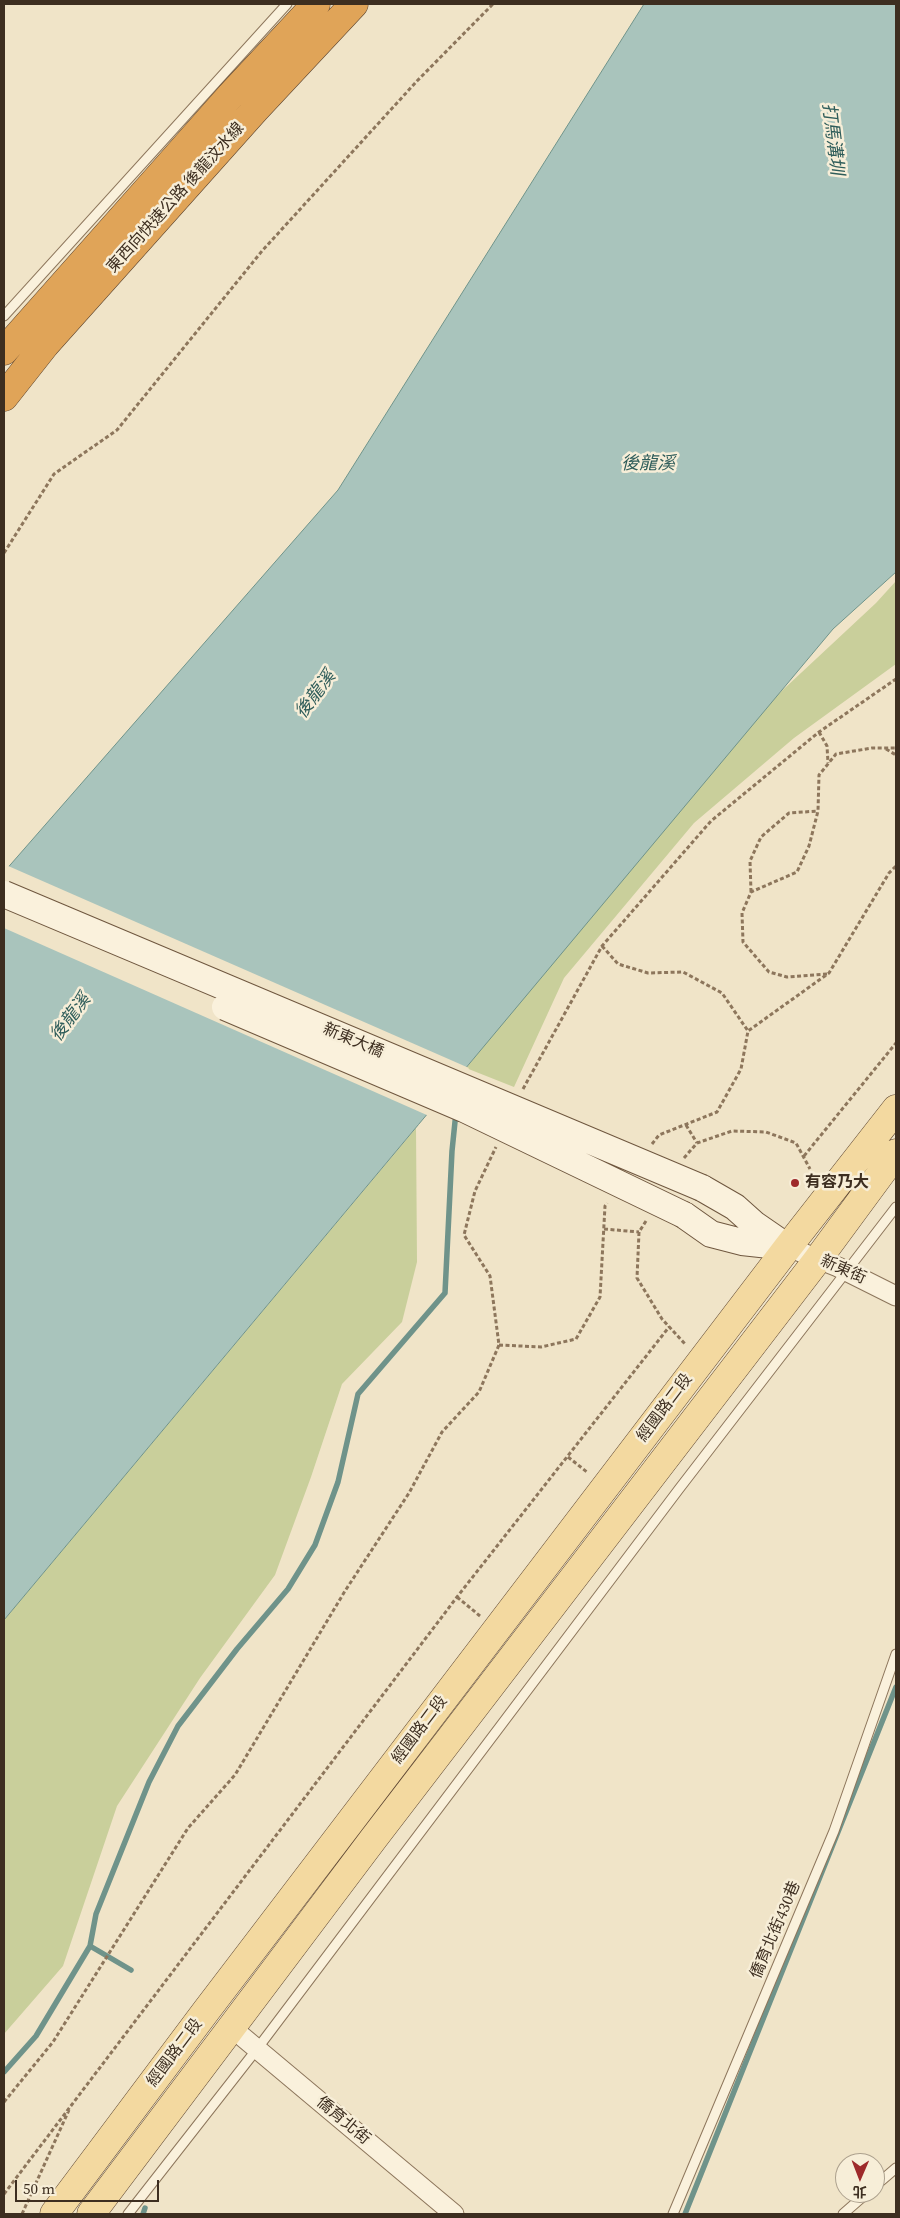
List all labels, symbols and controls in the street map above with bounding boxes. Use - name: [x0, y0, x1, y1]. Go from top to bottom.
- water label: 打馬溝圳: [817, 102, 847, 176]
- street label: 東西向快速公路 後龍汶水線: [103, 119, 249, 277]
- water label: 後龍溪: [621, 453, 675, 475]
- water label: 後龍溪: [291, 667, 341, 723]
- water label: 後龍溪: [46, 990, 96, 1046]
- street label: 新東大橋: [320, 1020, 386, 1062]
- place label: 有容乃大: [805, 1173, 869, 1193]
- marker: 有容乃大: [789, 1177, 801, 1189]
- street label: 新東街: [817, 1251, 869, 1289]
- street label: 經國路二段: [633, 1370, 697, 1446]
- street label: 經國路二段: [388, 1692, 452, 1768]
- street label: 僑育北街430巷: [747, 1878, 805, 1982]
- street label: 經國路二段: [143, 2015, 207, 2091]
- street label: 僑育北街: [312, 2093, 374, 2149]
- north arrow: [835, 2153, 885, 2203]
- scale bar: [18, 2170, 161, 2202]
- text: 50 m: [23, 2178, 55, 2199]
- text: 北: [853, 2182, 867, 2202]

